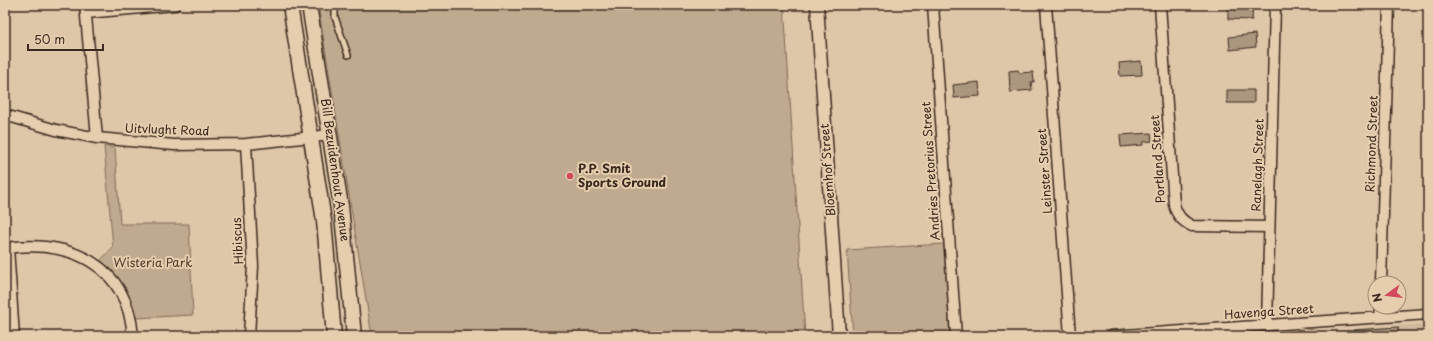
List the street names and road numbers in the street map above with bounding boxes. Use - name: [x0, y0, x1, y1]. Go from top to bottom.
- street label: Richmond Street: [1360, 95, 1382, 193]
- street label: Bill Bezuidenhout Avenue: [317, 97, 355, 243]
- street label: Andries Pretorius Street: [916, 101, 944, 241]
- street label: Portland Street: [1145, 114, 1169, 204]
- street label: Ranelagh Street: [1246, 118, 1268, 212]
- street label: Uitvlught Road: [124, 119, 210, 139]
- street label: Bloemhof Street: [815, 123, 839, 217]
- street label: Leinster Street: [1032, 128, 1056, 214]
- street label: Hibiscus: [227, 217, 247, 265]
- street label: Havenga Street: [1223, 299, 1315, 323]

